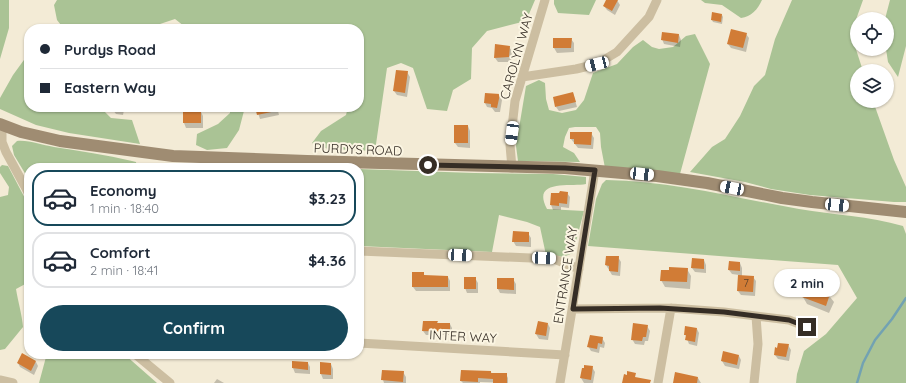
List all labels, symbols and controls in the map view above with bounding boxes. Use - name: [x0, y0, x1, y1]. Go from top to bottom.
- street label: CAROLYN WAY: [496, 10, 536, 101]
- map controls: [850, 12, 894, 108]
- button: locate: [850, 12, 894, 56]
- text: Purdys Road: [64, 40, 156, 59]
- car: [584, 55, 610, 73]
- button: layers: [850, 64, 894, 108]
- text: Eastern Way: [64, 78, 156, 97]
- car: [505, 120, 519, 146]
- street label: PURDYS ROAD: [313, 139, 403, 159]
- route start: [419, 156, 437, 174]
- car: [629, 167, 655, 181]
- icon: car: [42, 180, 78, 216]
- car: [719, 180, 745, 196]
- text: Economy: [90, 181, 157, 200]
- text: $3.23: [309, 189, 346, 208]
- car: [824, 198, 850, 212]
- text: 1 min · 18:40: [90, 200, 159, 216]
- street label: ENTRANCE WAY: [549, 225, 581, 325]
- icon: car: [42, 242, 78, 278]
- text: Comfort: [90, 243, 151, 262]
- car: [448, 248, 472, 262]
- text: $4.36: [308, 251, 346, 270]
- car: [532, 252, 556, 264]
- text: 2 min · 18:41: [90, 262, 158, 278]
- callout: 2 min: [774, 269, 840, 297]
- text: 2 min: [790, 275, 824, 291]
- house number: 7: [743, 276, 749, 290]
- button: Confirm: [40, 305, 348, 351]
- route end: [798, 318, 816, 336]
- street label: INTER WAY: [429, 326, 498, 346]

